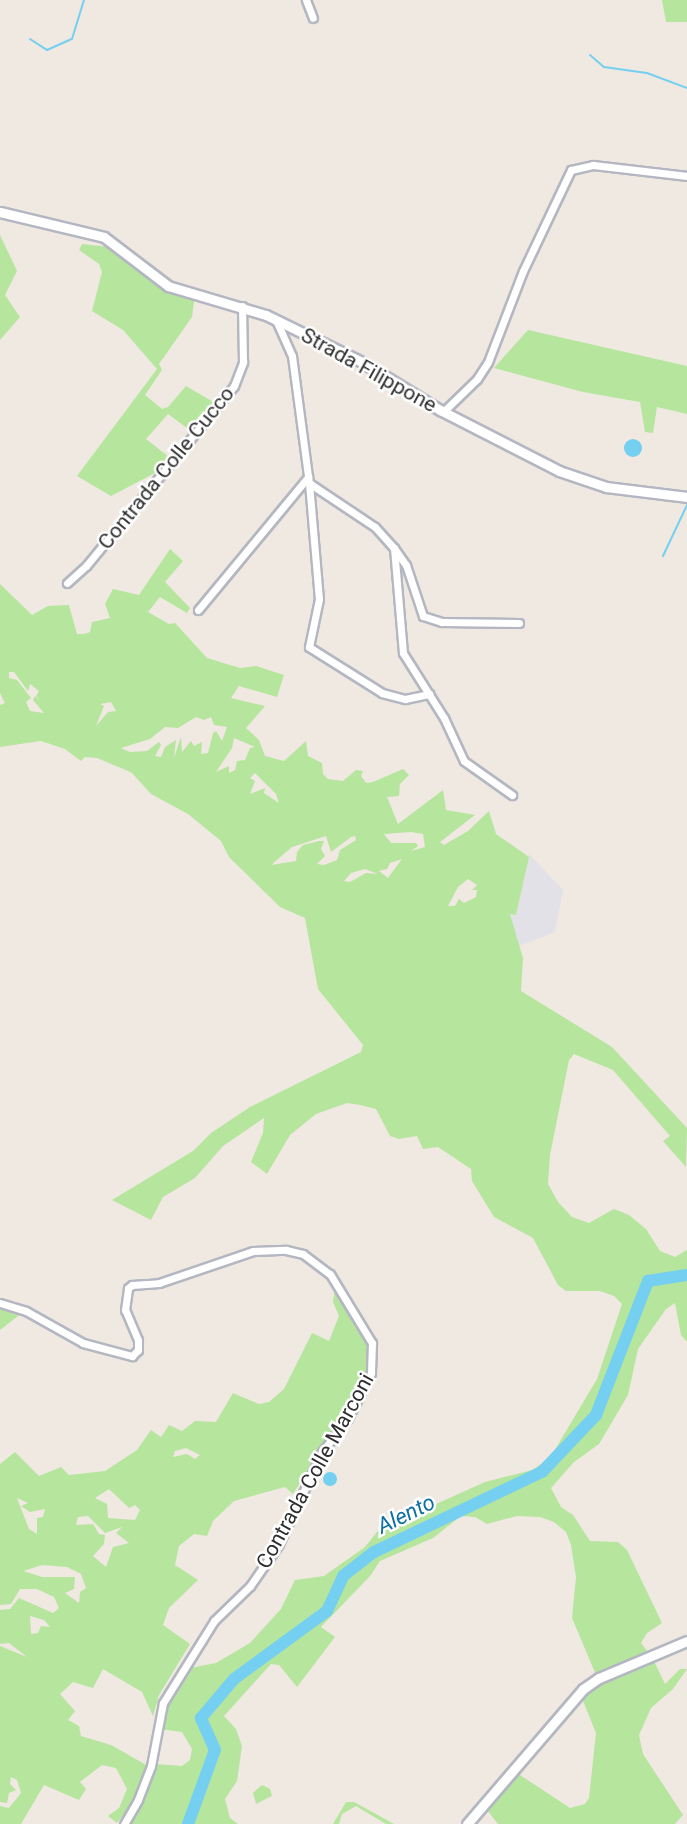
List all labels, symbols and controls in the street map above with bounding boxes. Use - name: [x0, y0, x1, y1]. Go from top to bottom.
- street label: Strada Filippone: [297, 322, 441, 418]
- street label: Contrada Colle Cucco: [93, 382, 239, 554]
- street label: Contrada Colle Marconi: [251, 1369, 379, 1573]
- water label: Alento: [373, 1489, 439, 1539]

